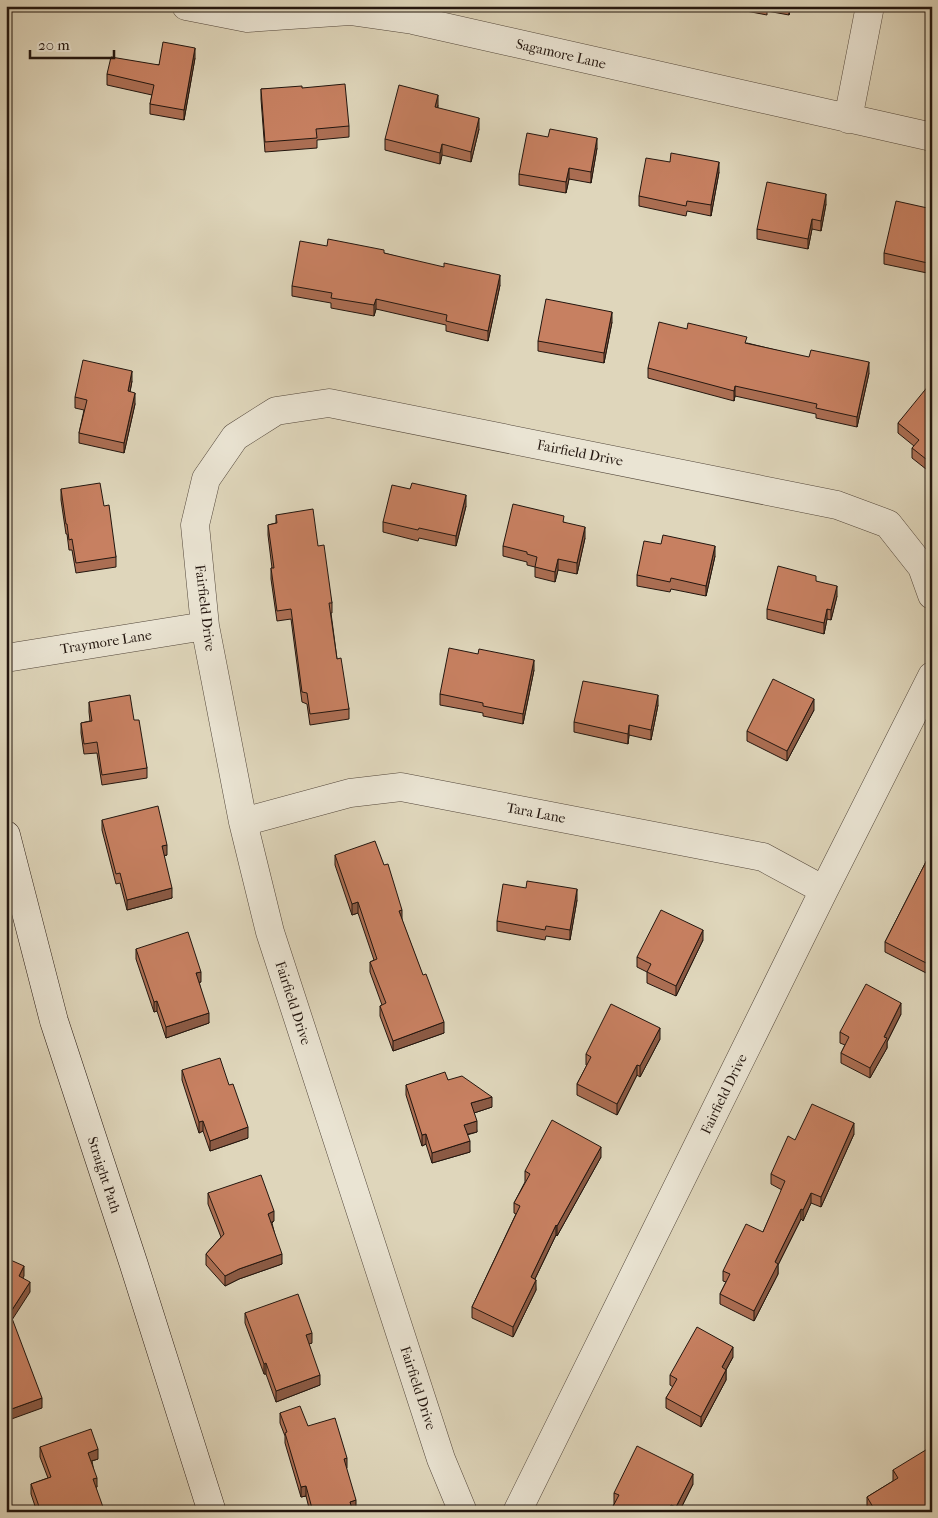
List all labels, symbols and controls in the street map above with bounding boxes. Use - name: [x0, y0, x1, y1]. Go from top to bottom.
- scale bar: [30, 28, 114, 60]
- street label: Sagamore Lane: [514, 35, 608, 73]
- text: 20 m: [38, 36, 70, 54]
- street label: Fairfield Drive: [536, 436, 625, 470]
- street label: Fairfield Drive: [191, 564, 219, 652]
- street label: Traymore Lane: [59, 626, 153, 658]
- street label: Tara Lane: [505, 799, 567, 827]
- street label: Fairfield Drive: [271, 959, 315, 1047]
- street label: Fairfield Drive: [697, 1051, 751, 1137]
- street label: Straight Path: [84, 1135, 124, 1216]
- street label: Fairfield Drive: [396, 1344, 440, 1432]

